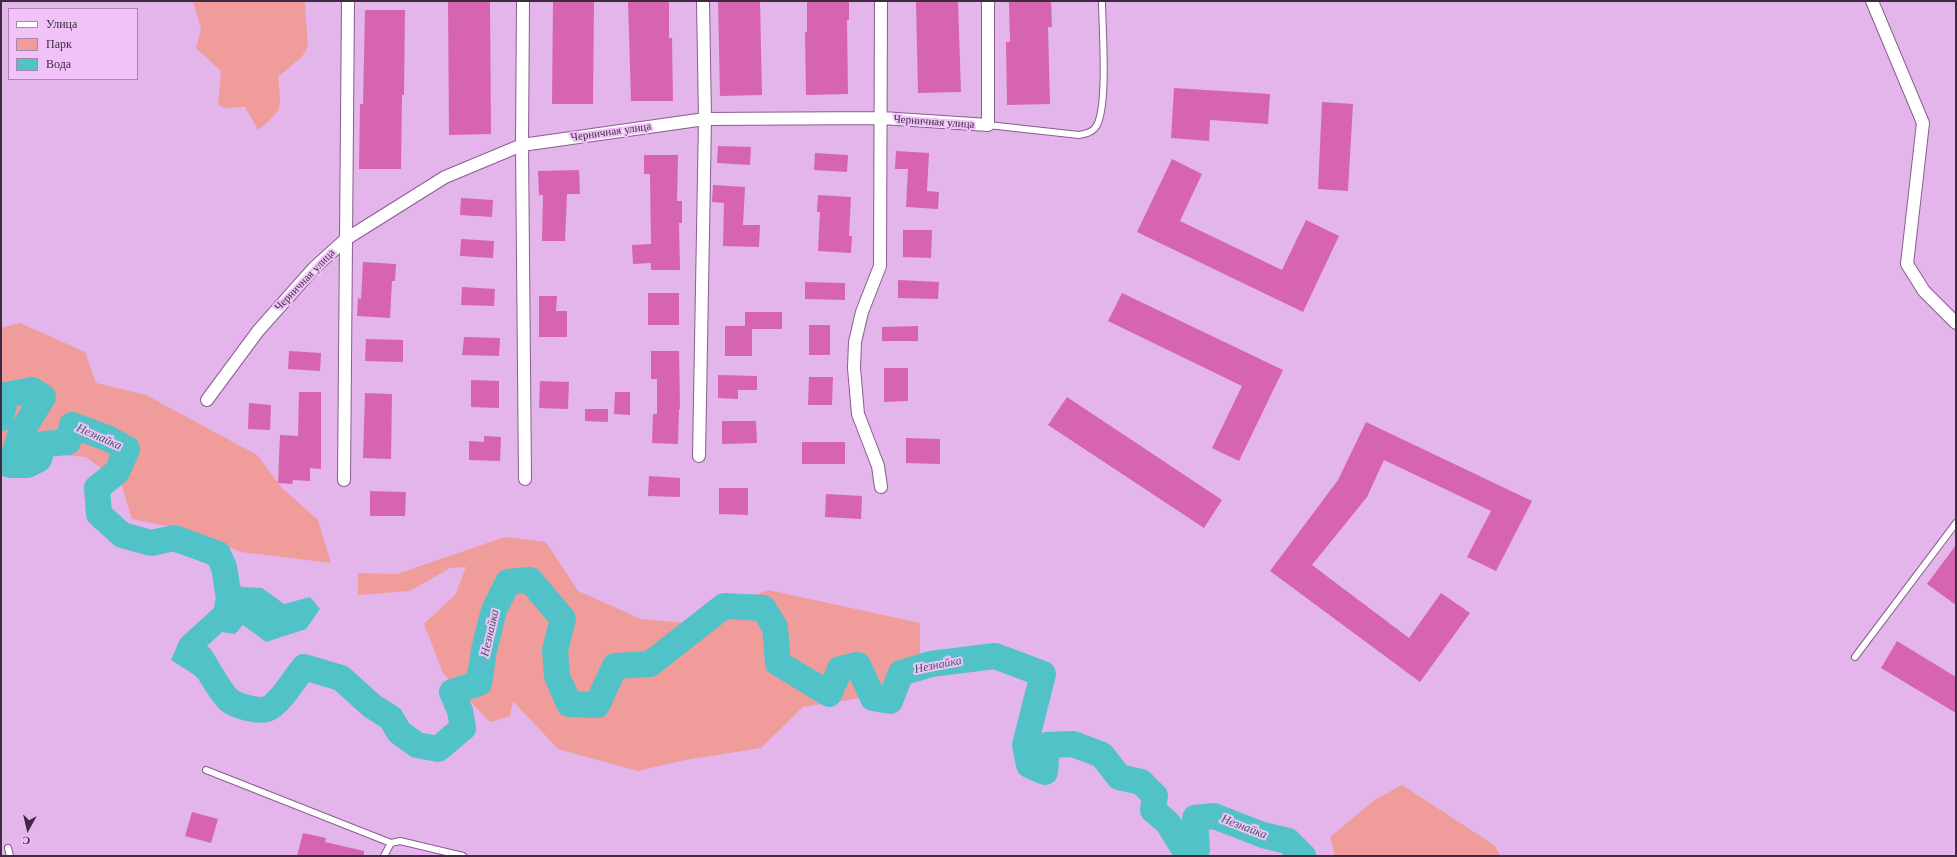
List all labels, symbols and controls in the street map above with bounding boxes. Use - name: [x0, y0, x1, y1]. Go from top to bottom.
- legend: [8, 8, 138, 80]
- text: Улица: [46, 16, 77, 31]
- text: Парк: [46, 36, 72, 51]
- text: Вода: [46, 56, 71, 71]
- street label: Черничная улица: [893, 113, 975, 131]
- street label: Черничная улица: [570, 120, 652, 144]
- street label: Черничная улица: [272, 246, 338, 314]
- water label: Незнайка: [74, 421, 124, 453]
- water label: Незнайка: [478, 608, 502, 658]
- water label: Незнайка: [913, 653, 963, 677]
- north arrow: [8, 809, 48, 849]
- water label: Незнайка: [1219, 812, 1269, 842]
- text: С: [21, 833, 31, 848]

